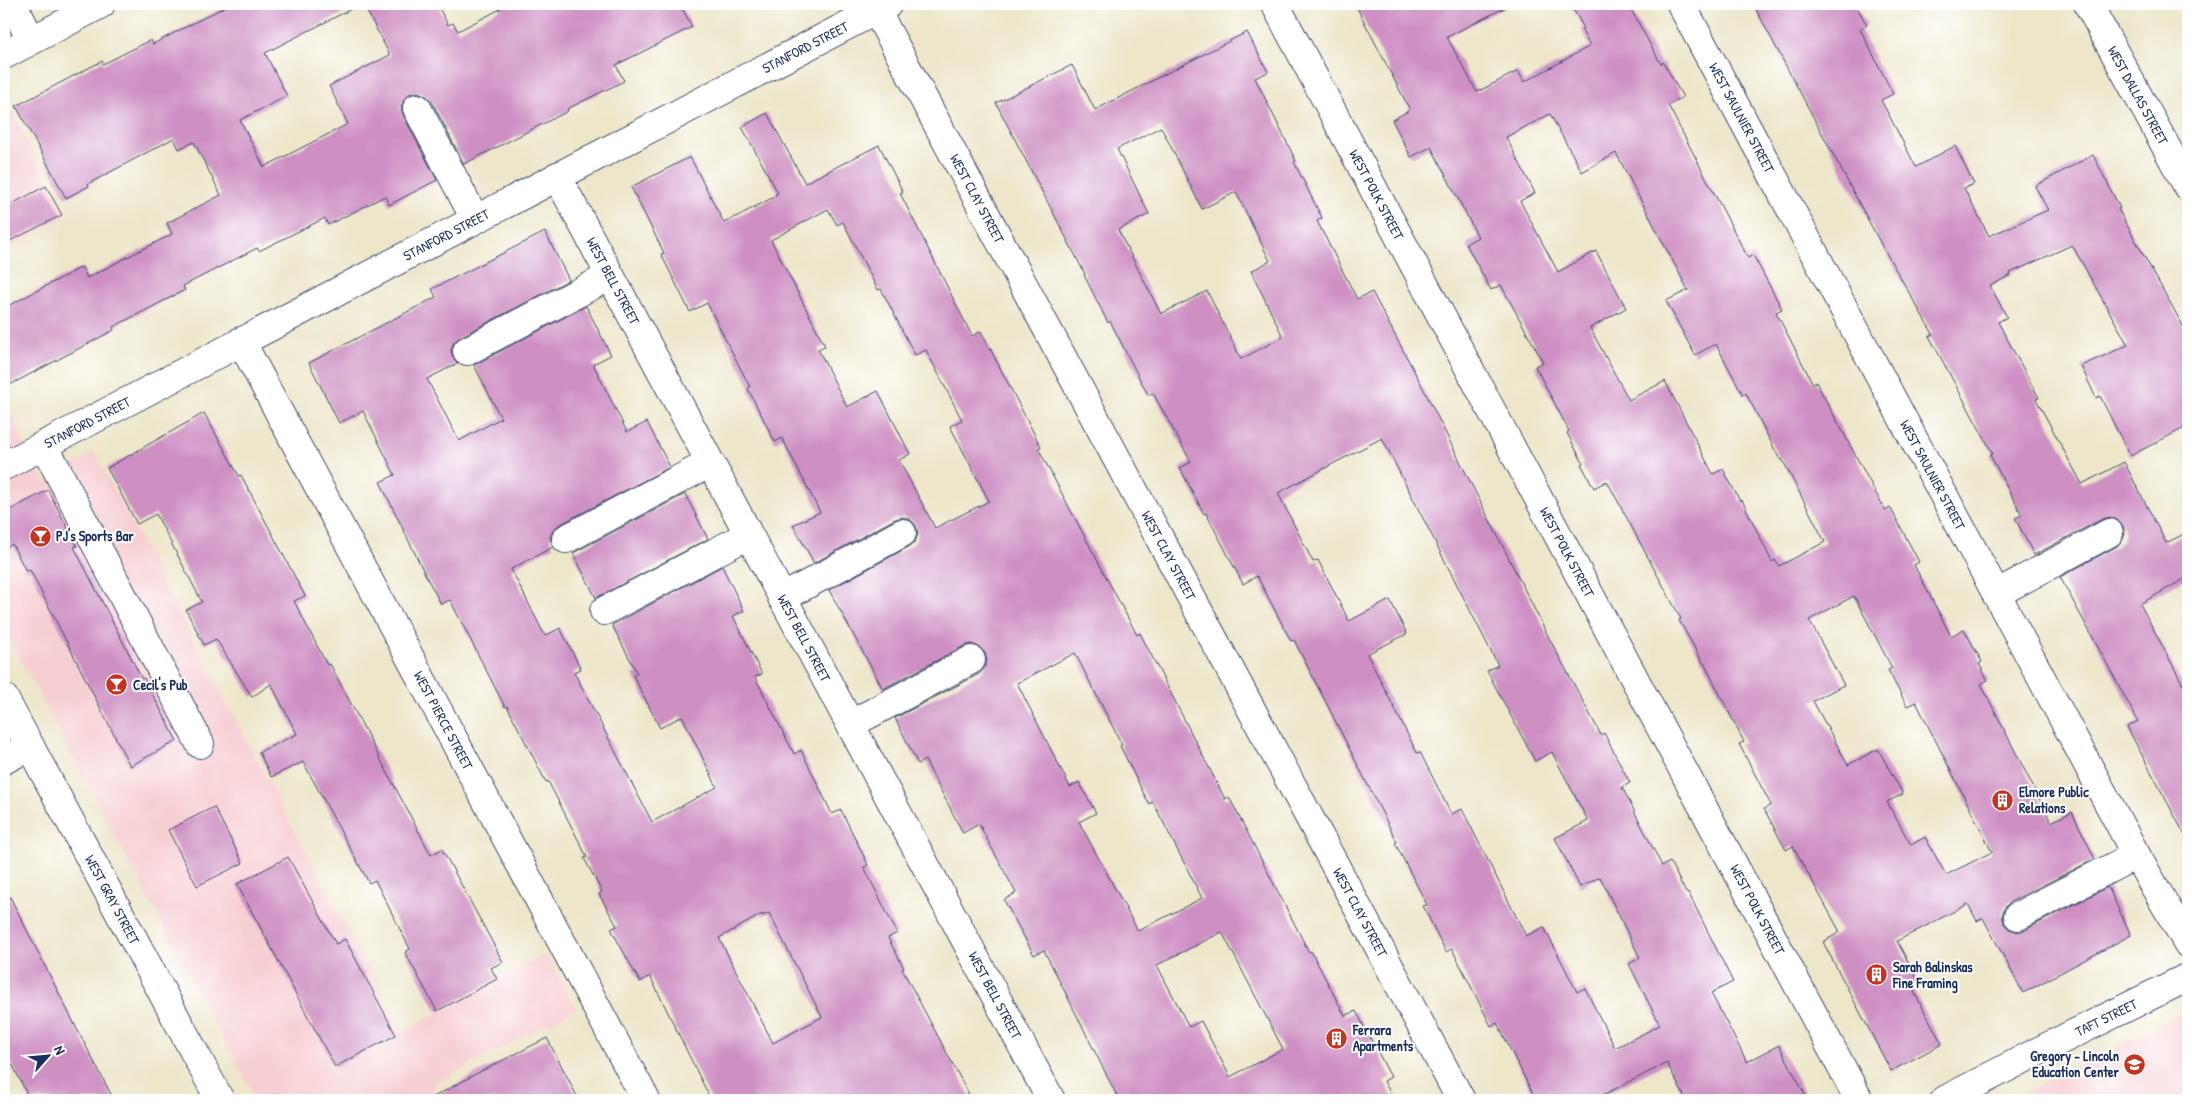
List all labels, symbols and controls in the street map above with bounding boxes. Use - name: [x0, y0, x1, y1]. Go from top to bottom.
- street label: STANFORD STREET: [758, 16, 852, 77]
- street label: WEST DALLAS STREET: [2104, 42, 2173, 148]
- street label: WEST SAULNIER STREET: [1705, 59, 1780, 176]
- street label: WEST POLK STREET: [1345, 146, 1409, 243]
- street label: WEST CLAY STREET: [946, 150, 1010, 247]
- street label: STANFORD STREET: [400, 204, 493, 265]
- street label: WEST BELL STREET: [582, 234, 645, 328]
- street label: STANFORD STREET: [41, 391, 134, 452]
- street label: WEST SAULNIER STREET: [1896, 416, 1971, 533]
- street label: WEST POLK STREET: [1536, 503, 1600, 601]
- street label: WEST CLAY STREET: [1137, 507, 1201, 603]
- bar icon: PJ's Sports Bar: [28, 524, 52, 548]
- place label: PJ's Sports Bar: [56, 526, 134, 547]
- street label: WEST BELL STREET: [773, 591, 836, 685]
- street label: WEST PIERCE STREET: [410, 668, 478, 773]
- bar icon: Cecil's Pub: [105, 673, 129, 697]
- place label: Cecil's Pub: [133, 675, 188, 694]
- place label: Elmore Public Relations: [2019, 782, 2089, 817]
- building icon: Elmore Public Relations: [1991, 788, 2015, 812]
- street label: WEST GRAY STREET: [81, 851, 145, 948]
- street label: WEST POLK STREET: [1726, 861, 1790, 958]
- street label: WEST CLAY STREET: [1329, 864, 1393, 960]
- street label: WEST BELL STREET: [964, 948, 1027, 1042]
- place label: Sarah Balinskas Fine Framing: [1892, 957, 1973, 994]
- building icon: Sarah Balinskas Fine Framing: [1865, 963, 1889, 987]
- street label: TAFT STREET: [2072, 994, 2140, 1041]
- place label: Ferrara Apartments: [1352, 1020, 1414, 1057]
- building icon: Ferrara Apartments: [1325, 1026, 1349, 1050]
- north arrow: [22, 1032, 72, 1082]
- text: N: [50, 1042, 70, 1058]
- place label: Gregory - Lincoln Education Center: [2030, 1046, 2120, 1081]
- school or university icon: Gregory - Lincoln Education Center: [2123, 1052, 2147, 1076]

